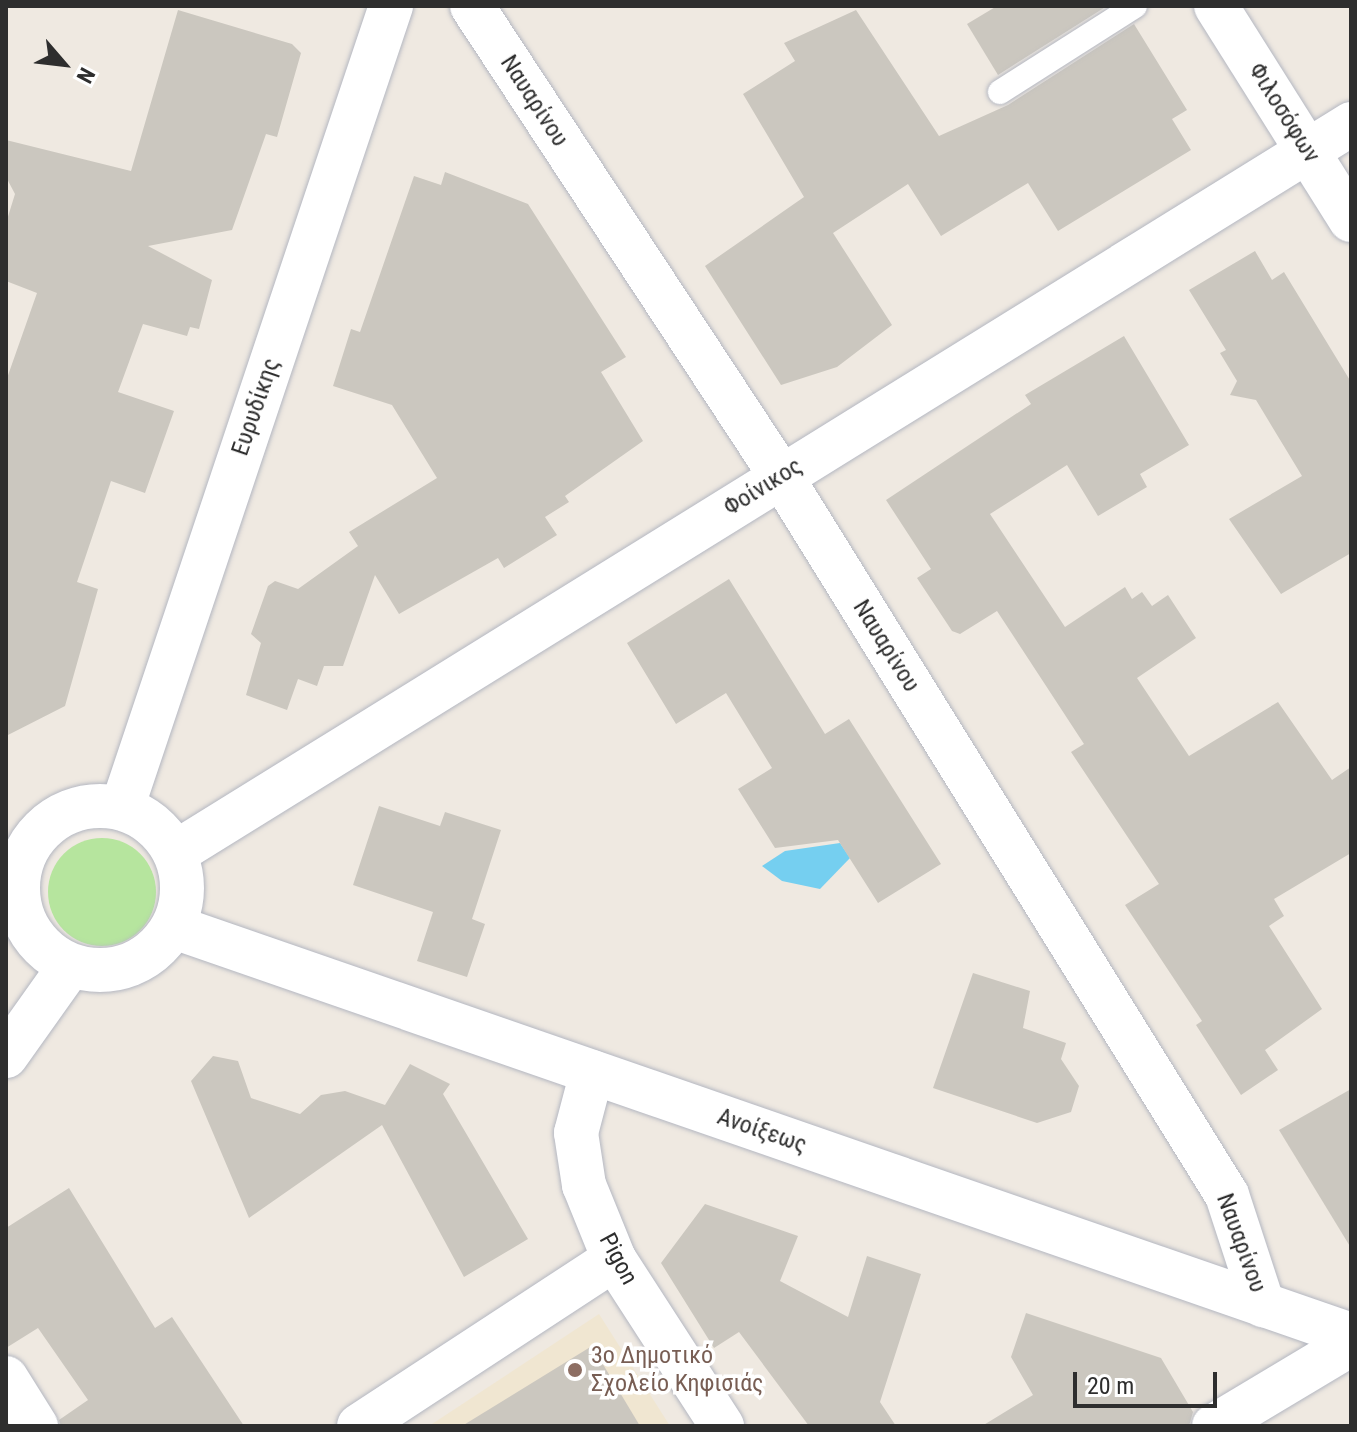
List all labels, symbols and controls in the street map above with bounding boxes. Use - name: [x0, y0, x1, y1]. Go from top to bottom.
- north arrow: [24, 24, 104, 104]
- street label: Ναυαρίνου: [494, 50, 574, 152]
- street label: Φιλοσόφων: [1242, 58, 1326, 168]
- text: N: [71, 64, 100, 87]
- street label: Ευρυδίκης: [226, 355, 286, 459]
- street label: Φοίνικος: [719, 452, 807, 522]
- street label: Ναυαρίνου: [846, 595, 926, 697]
- street label: Ανοίξεως: [714, 1102, 810, 1160]
- street label: Ναυαρίνου: [1210, 1190, 1272, 1296]
- street label: Pigon: [593, 1228, 643, 1290]
- place label: 3ο Δημοτικό Σχολείο Κηφισιάς: [591, 1342, 763, 1398]
- scale bar: [1077, 1356, 1221, 1406]
- marker: 3ο Δημοτικό Σχολείο Κηφισιάς: [566, 1361, 584, 1379]
- text: 20 m: [1087, 1372, 1134, 1400]

